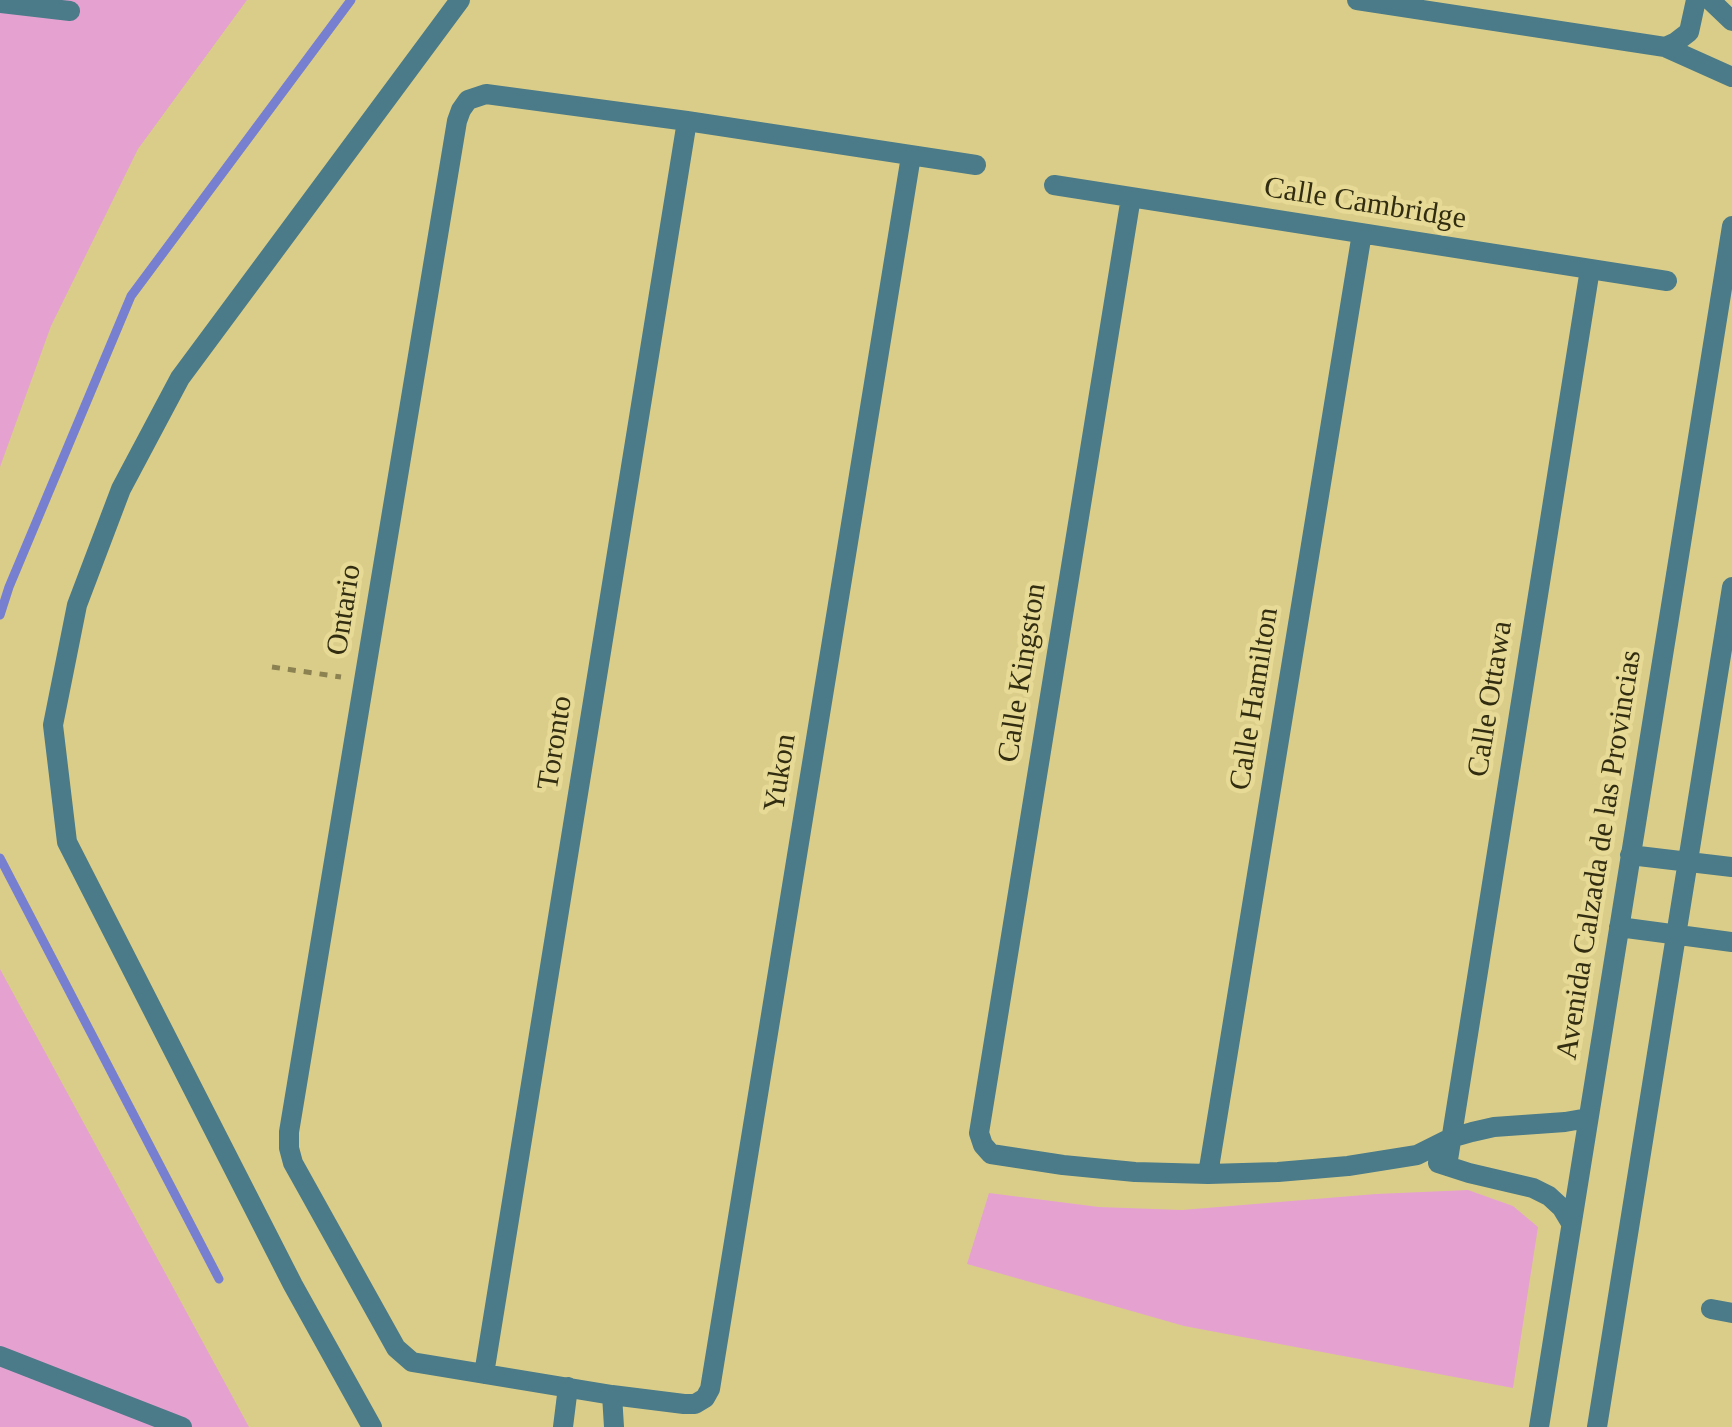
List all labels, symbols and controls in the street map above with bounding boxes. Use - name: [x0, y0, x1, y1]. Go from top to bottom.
- street label: Calle Cambridge: [1261, 170, 1469, 238]
- street label: Ontario: [320, 562, 370, 658]
- street label: Calle Kingston: [991, 581, 1055, 765]
- street label: Calle Hamilton: [1223, 605, 1287, 793]
- street label: Calle Ottawa: [1461, 618, 1521, 780]
- street label: Avenida Calzada de las Provincias: [1550, 648, 1650, 1062]
- street label: Toronto: [531, 693, 581, 793]
- street label: Yukon: [757, 731, 805, 815]

